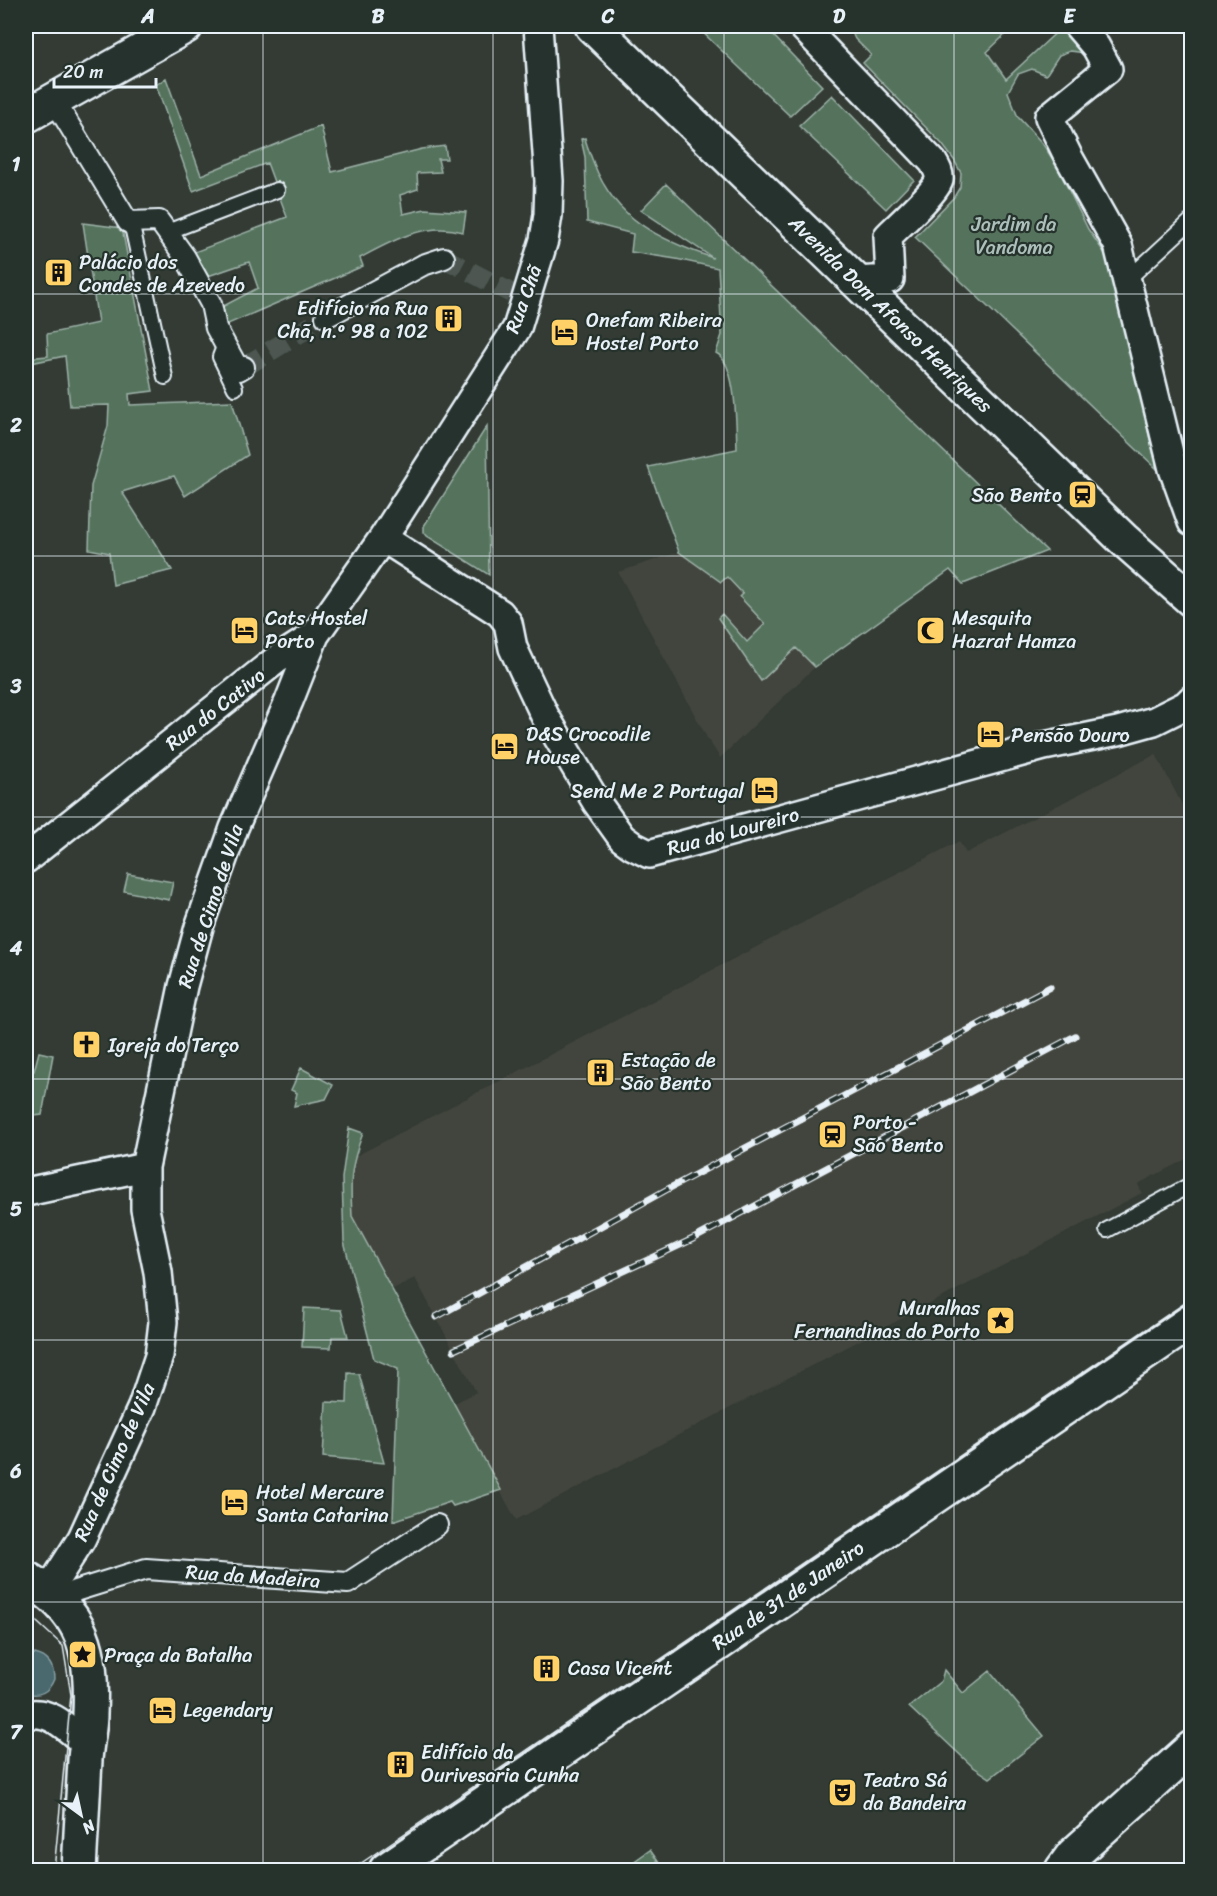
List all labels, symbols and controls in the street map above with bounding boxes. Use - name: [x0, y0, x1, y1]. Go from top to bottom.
- text: A: [140, 0, 155, 34]
- text: B: [372, 0, 385, 34]
- text: C: [601, 0, 615, 34]
- text: D: [833, 0, 846, 34]
- text: E: [1063, 0, 1076, 34]
- scale bar: [54, 51, 156, 89]
- text: 20 m: [63, 56, 103, 88]
- text: 1: [12, 147, 21, 182]
- street label: Avenida Dom Afonso Henriques: [779, 206, 1002, 422]
- park label: Jardim da Vandoma: [971, 207, 1056, 265]
- place label: Palácio dos Condes de Azevedo: [79, 245, 245, 303]
- building icon: Palácio dos Condes de Azevedo: [42, 257, 74, 289]
- street label: Rua Chã: [495, 259, 552, 339]
- place label: Edifício na Rua Chã, n.º 98 a 102: [277, 291, 428, 349]
- building icon: Edifício na Rua Chã, n.º 98 a 102: [433, 303, 465, 335]
- place label: Onefam Ribeira Hostel Porto: [586, 303, 722, 361]
- hotel icon: Onefam Ribeira Hostel Porto: [549, 316, 581, 348]
- text: 2: [9, 408, 22, 443]
- place label: São Bento: [972, 478, 1062, 513]
- station icon: São Bento: [1067, 479, 1099, 511]
- place label: Cats Hostel Porto: [265, 601, 369, 659]
- place label: Mesquita Hazrat Hamza: [952, 601, 1076, 659]
- hotel icon: Cats Hostel Porto: [228, 614, 260, 646]
- mosque icon: Mesquita Hazrat Hamza: [915, 614, 947, 646]
- street label: Rua do Cativo: [157, 659, 273, 760]
- text: 3: [10, 669, 22, 704]
- place label: D&S Crocodile House: [526, 717, 651, 775]
- place label: Pensão Douro: [1011, 718, 1130, 753]
- hotel icon: Pensão Douro: [974, 719, 1006, 751]
- hotel icon: D&S Crocodile House: [489, 730, 521, 762]
- place label: Send Me 2 Portugal: [570, 774, 745, 809]
- hotel icon: Send Me 2 Portugal: [749, 775, 781, 807]
- street label: Rua do Loureiro: [663, 797, 803, 866]
- street label: Rua de Cimo de Vila: [167, 819, 254, 993]
- text: 4: [9, 931, 23, 966]
- place label: Igreja do Terço: [107, 1028, 239, 1063]
- church icon: Igreja do Terço: [71, 1029, 103, 1061]
- place label: Estação de São Bento: [621, 1043, 716, 1101]
- building icon: Estação de São Bento: [584, 1056, 616, 1088]
- place label: Porto - São Bento: [853, 1105, 944, 1163]
- station icon: Porto - São Bento: [816, 1118, 848, 1150]
- text: 5: [10, 1192, 22, 1227]
- place label: Muralhas Fernandinas do Porto: [794, 1291, 981, 1349]
- place icon: Muralhas Fernandinas do Porto: [985, 1304, 1017, 1336]
- street label: Rua de Cimo de Vila: [64, 1376, 166, 1547]
- text: 6: [9, 1454, 22, 1489]
- place label: Hotel Mercure Santa Catarina: [256, 1475, 389, 1533]
- hotel icon: Hotel Mercure Santa Catarina: [219, 1487, 251, 1519]
- street label: Rua de 31 de Janeiro: [705, 1531, 872, 1660]
- street label: Rua da Madeira: [184, 1554, 321, 1599]
- place label: Praça da Batalha: [104, 1638, 252, 1673]
- place icon: Praça da Batalha: [67, 1639, 99, 1671]
- place label: Casa Vicent: [568, 1651, 672, 1686]
- building icon: Casa Vicent: [531, 1652, 563, 1684]
- place label: Legendary: [183, 1693, 273, 1728]
- hotel icon: Legendary: [146, 1694, 178, 1726]
- text: 7: [10, 1715, 23, 1750]
- place label: Edifício da Ourivesaria Cunha: [421, 1735, 580, 1793]
- building icon: Edifício da Ourivesaria Cunha: [384, 1748, 416, 1780]
- place label: Teatro Sá da Bandeira: [863, 1763, 967, 1821]
- theatre icon: Teatro Sá da Bandeira: [826, 1776, 858, 1808]
- north arrow: [51, 1785, 111, 1845]
- text: N: [76, 1811, 102, 1843]

